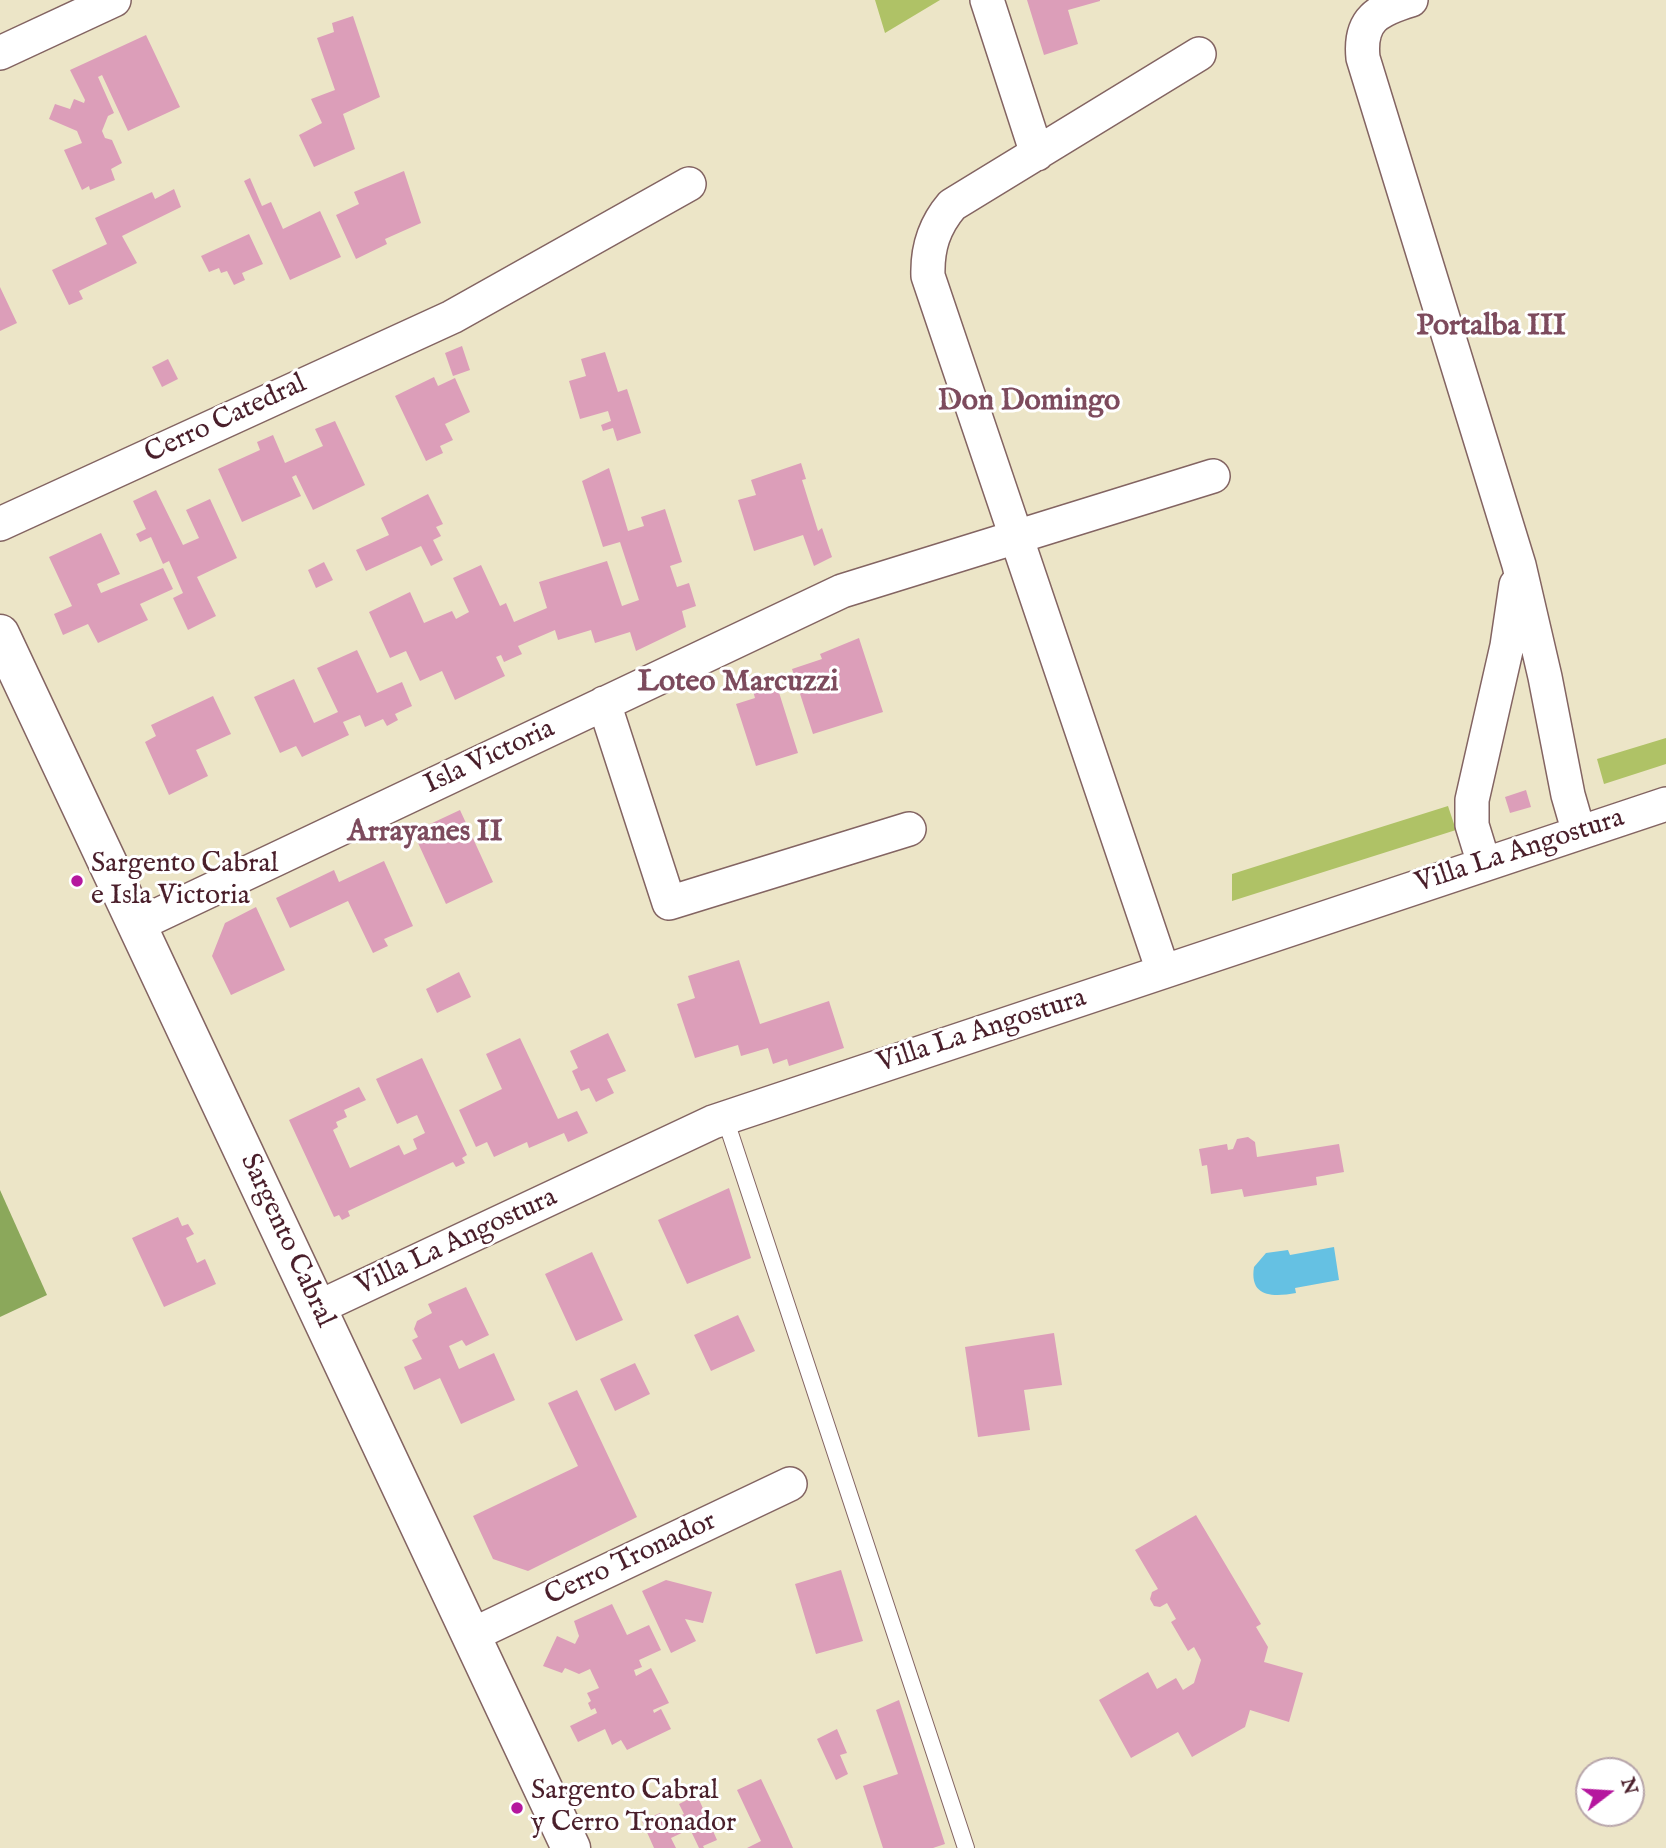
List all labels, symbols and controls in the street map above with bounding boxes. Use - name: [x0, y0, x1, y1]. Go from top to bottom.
- district label: Portalba III: [1416, 310, 1566, 346]
- street label: Cerro Catedral: [140, 368, 312, 472]
- district label: Don Domingo: [938, 385, 1120, 421]
- district label: Loteo Marcuzzi: [637, 666, 839, 702]
- street label: Isla Victoria: [420, 713, 560, 803]
- street label: Villa La Angostura: [1411, 802, 1629, 902]
- district label: Arrayanes II: [347, 816, 503, 852]
- place label: Sargento Cabral e Isla Victoria: [91, 848, 278, 914]
- marker: Sargento Cabral e Isla Victoria: [69, 873, 85, 889]
- street label: Villa La Angostura: [873, 982, 1091, 1082]
- street label: Sargento Cabral: [231, 1149, 341, 1333]
- street label: Villa La Angostura: [351, 1182, 563, 1304]
- street label: Cerro Tronador: [540, 1506, 722, 1614]
- north arrow: [1575, 1757, 1645, 1827]
- place label: Sargento Cabral y Cerro Tronador: [531, 1775, 736, 1841]
- text: N: [1614, 1775, 1642, 1798]
- marker: Sargento Cabral y Cerro Tronador: [509, 1800, 525, 1816]

